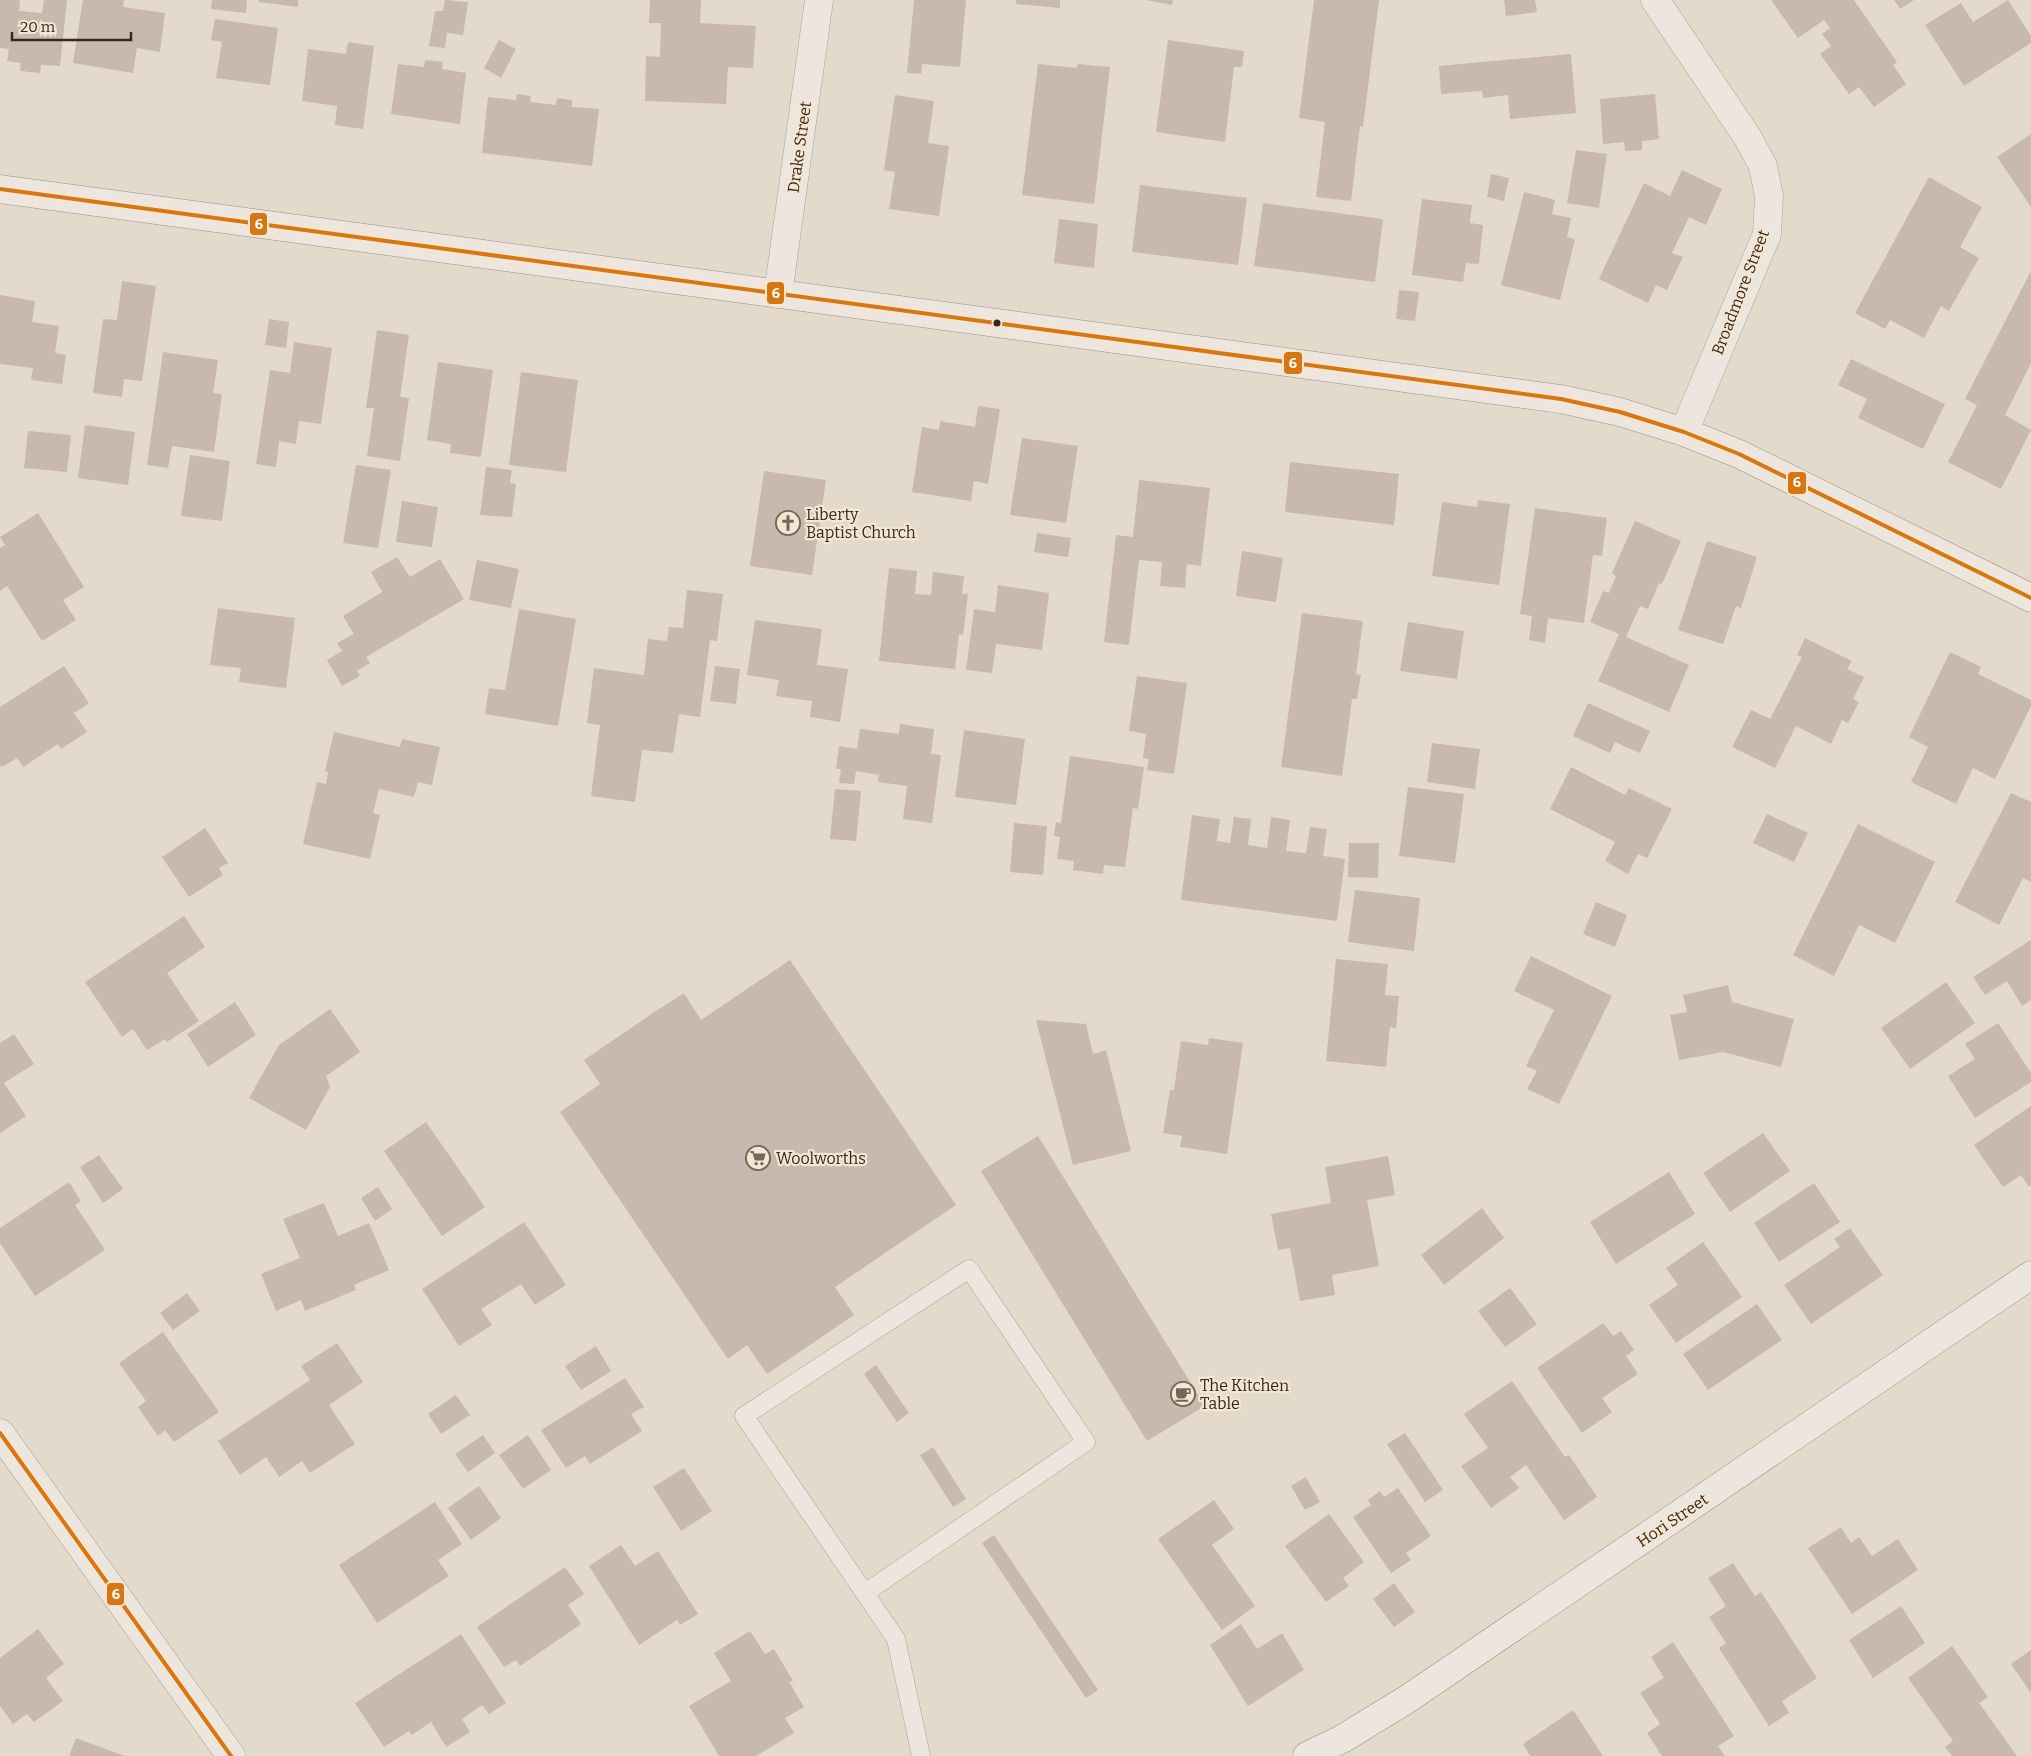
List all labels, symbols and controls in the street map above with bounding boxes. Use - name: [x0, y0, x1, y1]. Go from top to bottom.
- scale bar: [12, 10, 131, 42]
- text: 20 m: [20, 18, 56, 36]
- street label: Drake Street: [784, 100, 815, 194]
- line badge: 6: [249, 212, 268, 236]
- text: 6: [255, 216, 263, 233]
- street label: Broadmore Street: [1708, 227, 1773, 357]
- line badge: 6: [766, 281, 785, 305]
- text: 6: [772, 285, 780, 302]
- unlabelled marker: [992, 318, 1002, 328]
- line badge: 6: [1283, 351, 1303, 375]
- text: 6: [1289, 355, 1297, 372]
- line badge: 6: [1787, 471, 1807, 495]
- text: 6: [1793, 474, 1801, 491]
- place label: Liberty Baptist Church: [806, 505, 916, 542]
- church icon: Liberty Baptist Church: [775, 510, 801, 536]
- supermarket icon: Woolworths: [745, 1145, 771, 1171]
- place label: Woolworths: [776, 1149, 866, 1168]
- place label: The Kitchen Table: [1200, 1376, 1289, 1413]
- cafe icon: The Kitchen Table: [1170, 1381, 1196, 1407]
- street label: Hori Street: [1633, 1490, 1712, 1551]
- line badge: 6: [106, 1582, 125, 1606]
- text: 6: [112, 1586, 120, 1603]

